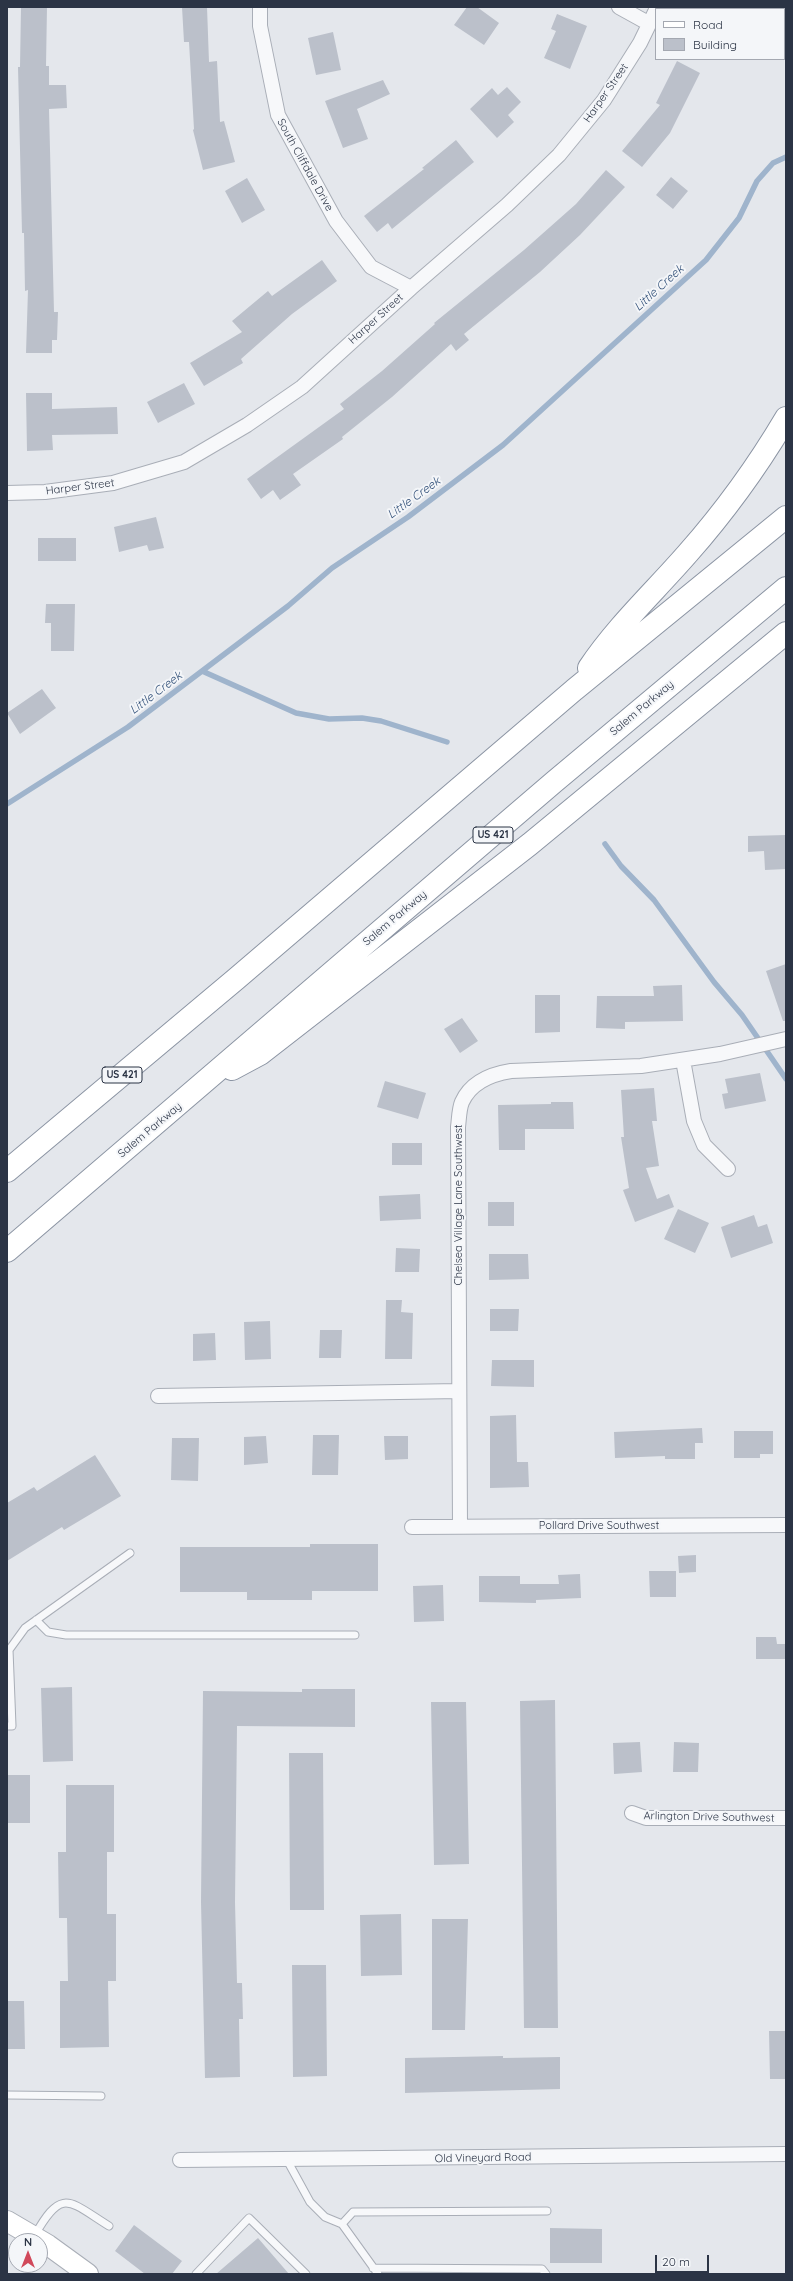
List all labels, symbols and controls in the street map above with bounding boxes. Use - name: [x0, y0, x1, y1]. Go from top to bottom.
- legend: [655, 8, 785, 60]
- text: Road: [693, 17, 723, 32]
- text: Building: [693, 37, 737, 52]
- street label: Harper Street: [581, 61, 631, 125]
- street label: South Cliffdale Drive: [274, 117, 336, 213]
- water label: Little Creek: [631, 262, 687, 314]
- street label: Harper Street: [346, 291, 406, 347]
- water label: Little Creek: [385, 474, 443, 522]
- street label: Harper Street: [45, 476, 115, 498]
- water label: Little Creek: [127, 669, 185, 717]
- street label: Salem Parkway: [607, 678, 677, 738]
- road number: US 421: [473, 827, 513, 843]
- street label: Salem Parkway: [360, 888, 430, 948]
- road number: US 421: [102, 1067, 142, 1083]
- street label: Salem Parkway: [115, 1100, 185, 1160]
- street label: Chelsea Village Lane Southwest: [452, 1124, 466, 1286]
- street label: Pollard Drive Southwest: [539, 1519, 659, 1533]
- street label: Arlington Drive Southwest: [643, 1809, 775, 1825]
- street label: Old Vineyard Road: [435, 2151, 531, 2165]
- north arrow: [8, 2233, 48, 2273]
- text: N: [24, 2235, 32, 2249]
- scale bar: [657, 2247, 711, 2273]
- text: 20 m: [662, 2254, 690, 2269]

